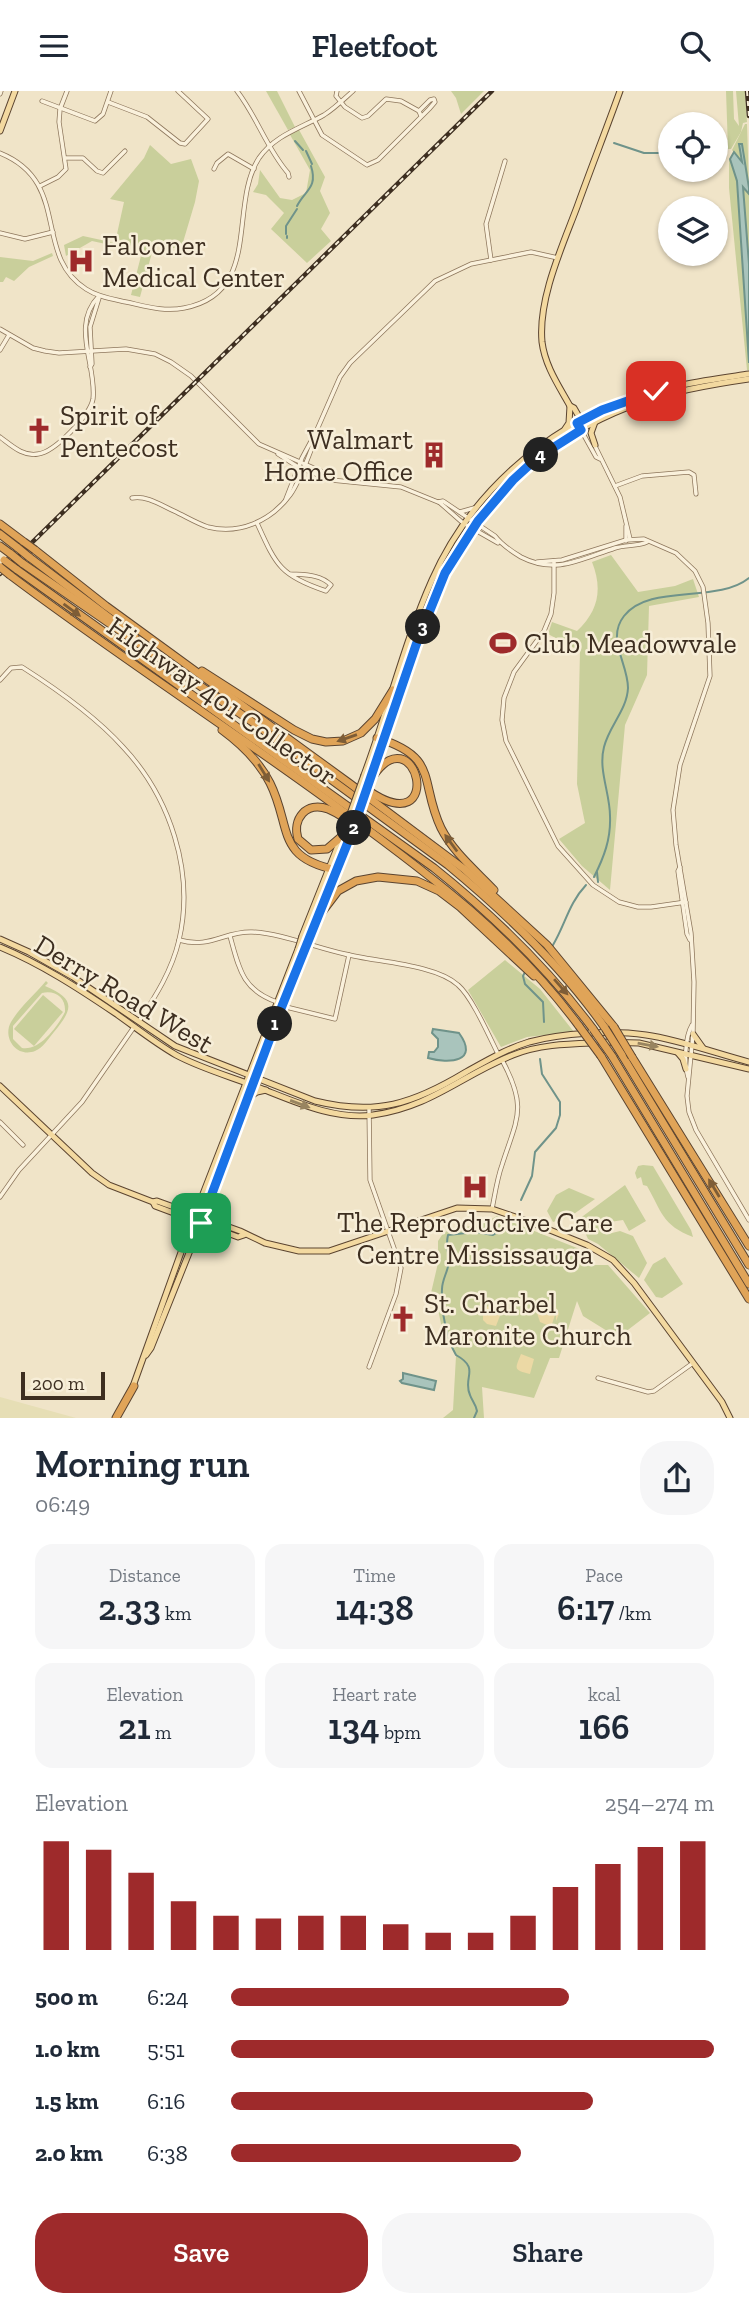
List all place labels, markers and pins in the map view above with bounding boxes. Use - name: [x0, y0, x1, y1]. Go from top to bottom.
- place label: Falconer Medical Center: [102, 229, 285, 294]
- hospital icon: Falconer Medical Center: [66, 246, 96, 276]
- pin: [626, 361, 686, 421]
- place label: Spirit of Pentecost: [60, 399, 179, 464]
- church icon: Spirit of Pentecost: [24, 416, 54, 446]
- place label: Walmart Home Office: [264, 423, 414, 488]
- pin: 4: [524, 437, 558, 473]
- building icon: Walmart Home Office: [419, 440, 449, 470]
- pin: 3: [406, 609, 440, 645]
- place label: Club Meadowvale: [524, 627, 737, 660]
- sports icon: Club Meadowvale: [488, 628, 518, 658]
- pin: 2: [336, 811, 372, 845]
- pin: 1: [258, 1007, 292, 1041]
- hospital icon: The Reproductive Care Centre Mississauga: [460, 1172, 490, 1202]
- pin: [171, 1193, 231, 1253]
- place label: The Reproductive Care Centre Mississauga: [337, 1206, 613, 1271]
- place label: St. Charbel Maronite Church: [424, 1287, 632, 1352]
- church icon: St. Charbel Maronite Church: [388, 1304, 418, 1334]

